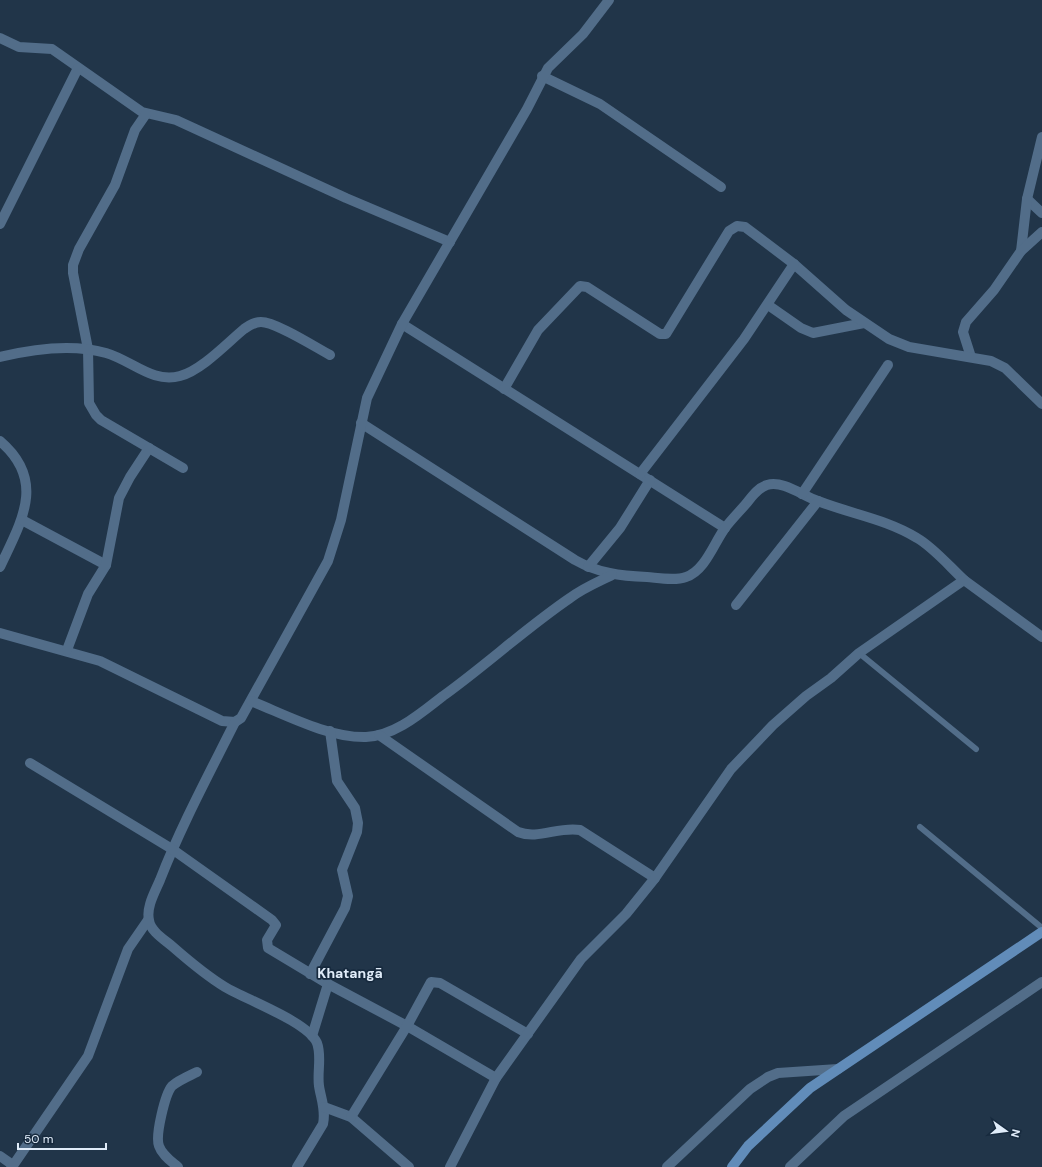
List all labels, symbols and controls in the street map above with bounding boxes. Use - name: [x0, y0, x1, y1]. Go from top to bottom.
- district label: Khatangā: [317, 964, 383, 982]
- north arrow: [986, 1111, 1026, 1151]
- scale bar: [18, 1125, 106, 1151]
- text: N: [1008, 1128, 1023, 1139]
- text: 50 m: [24, 1131, 53, 1147]

